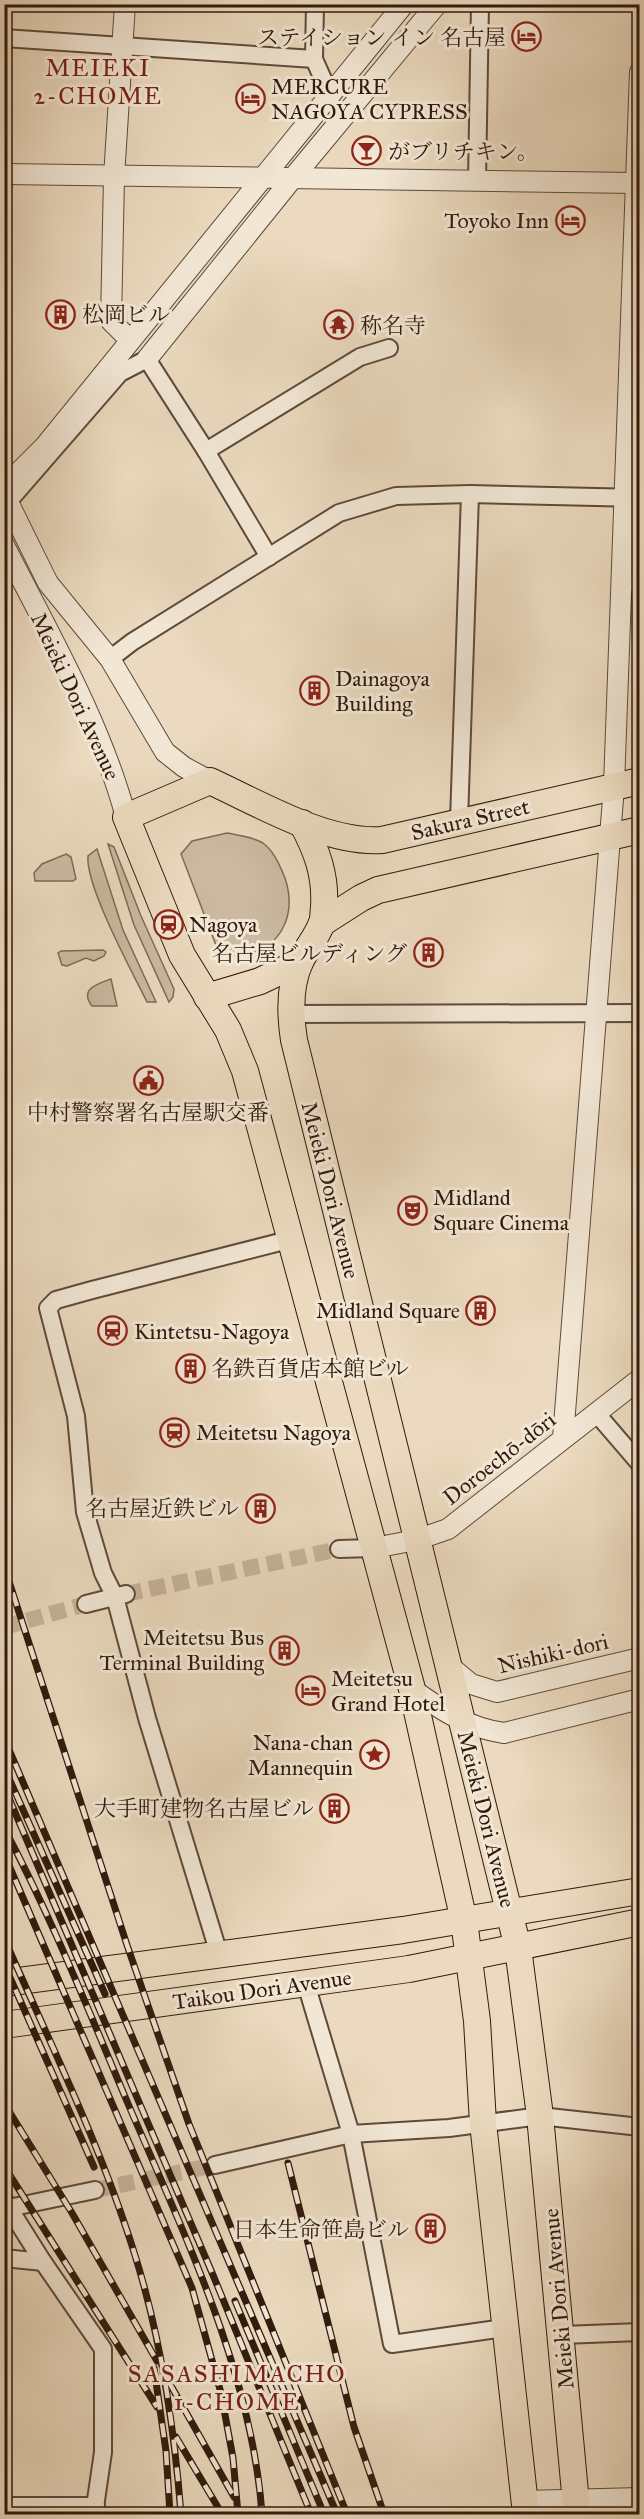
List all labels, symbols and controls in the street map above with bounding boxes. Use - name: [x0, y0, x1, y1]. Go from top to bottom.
- hotel icon: ステイション イン 名古屋: [511, 21, 543, 53]
- place label: ステイション イン 名古屋: [257, 24, 506, 51]
- district label: MEIEKI 2-CHOME: [34, 53, 163, 111]
- place label: MERCURE NAGOYA CYPRESS: [271, 73, 468, 125]
- hotel icon: MERCURE NAGOYA CYPRESS: [234, 83, 266, 115]
- bar icon: がブリチキン。: [351, 135, 383, 167]
- place label: がブリチキン。: [388, 138, 539, 165]
- hotel icon: Toyoko Inn: [554, 204, 586, 236]
- place label: Toyoko Inn: [444, 207, 549, 234]
- building icon: 松岡ビル: [45, 298, 77, 330]
- place label: 松岡ビル: [82, 301, 170, 328]
- temple icon: 称名寺: [323, 309, 355, 341]
- place label: 称名寺: [360, 312, 426, 339]
- street label: Meieki Dori Avenue: [25, 608, 126, 784]
- place label: Dainagoya Building: [335, 665, 430, 717]
- building icon: Dainagoya Building: [298, 675, 330, 707]
- street label: Sakura Street: [408, 793, 532, 846]
- station icon: Nagoya: [152, 908, 184, 940]
- place label: Nagoya: [189, 911, 258, 938]
- building icon: 名古屋ビルディング: [412, 937, 444, 969]
- place label: 名古屋ビルディング: [211, 940, 407, 967]
- public building icon: 中村警察署名古屋駅交番: [132, 1064, 164, 1096]
- place label: 中村警察署名古屋駅交番: [27, 1099, 269, 1126]
- street label: Meieki Dori Avenue: [295, 1099, 366, 1281]
- place label: Midland Square Cinema: [433, 1184, 570, 1236]
- theatre icon: Midland Square Cinema: [396, 1194, 428, 1226]
- building icon: Midland Square: [465, 1294, 497, 1326]
- place label: Midland Square: [316, 1297, 460, 1324]
- station icon: Kintetsu-Nagoya: [97, 1315, 129, 1347]
- place label: Kintetsu-Nagoya: [134, 1318, 290, 1345]
- building icon: 名鉄百貨店本館ビル: [174, 1352, 206, 1384]
- place label: 名鉄百貨店本館ビル: [211, 1355, 409, 1382]
- street label: Doroechō-dōri: [438, 1406, 561, 1511]
- station icon: Meitetsu Nagoya: [159, 1416, 191, 1448]
- place label: Meitetsu Nagoya: [196, 1419, 352, 1446]
- building icon: 名古屋近鉄ビル: [244, 1492, 276, 1524]
- place label: 名古屋近鉄ビル: [85, 1495, 239, 1522]
- place label: Meitetsu Bus Terminal Building: [99, 1624, 265, 1676]
- street label: Nishiki-dori: [495, 1628, 611, 1679]
- building icon: Meitetsu Bus Terminal Building: [269, 1634, 301, 1666]
- place label: Meitetsu Grand Hotel: [331, 1665, 445, 1717]
- hotel icon: Meitetsu Grand Hotel: [294, 1675, 326, 1707]
- street label: Meieki Dori Avenue: [451, 1728, 522, 1910]
- place label: Nana-chan Mannequin: [248, 1729, 353, 1781]
- place icon: Nana-chan Mannequin: [358, 1739, 390, 1771]
- building icon: 大手町建物名古屋ビル: [319, 1792, 351, 1824]
- place label: 大手町建物名古屋ビル: [94, 1795, 314, 1822]
- street label: Taikou Dori Avenue: [171, 1964, 353, 2015]
- street label: Meieki Dori Avenue: [537, 2207, 580, 2390]
- building icon: 日本生命笹島ビル: [414, 2213, 446, 2245]
- place label: 日本生命笹島ビル: [233, 2216, 409, 2243]
- district label: SASASHIMACHO 1-CHOME: [128, 2359, 346, 2417]

